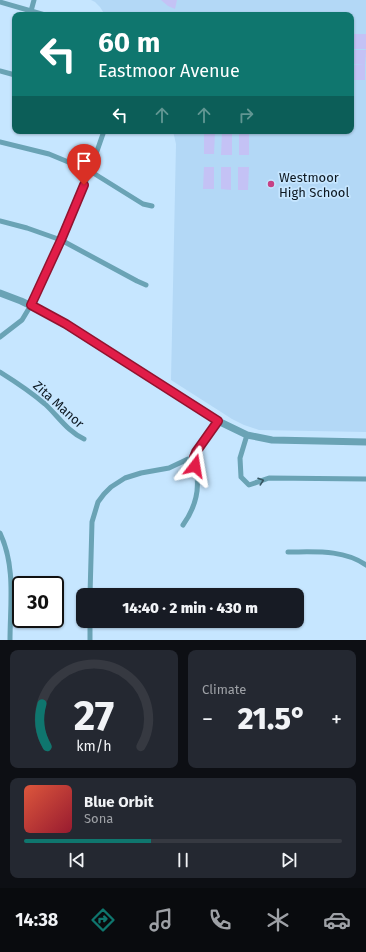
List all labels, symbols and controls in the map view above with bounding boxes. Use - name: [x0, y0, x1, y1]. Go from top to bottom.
- text: 60 m: [98, 26, 160, 59]
- icon: left: [32, 28, 84, 80]
- text: Eastmoor Avenue: [98, 60, 240, 82]
- icon: left: [109, 104, 131, 126]
- icon: ahead: [151, 104, 173, 126]
- icon: ahead: [193, 104, 215, 126]
- icon: right: [235, 104, 257, 126]
- pin: [67, 144, 101, 185]
- icon: arrive: [73, 150, 95, 172]
- place label: Westmoor High School: [279, 170, 349, 200]
- marker: Westmoor High School: [266, 179, 276, 189]
- street label: Zita Manor: [30, 378, 87, 431]
- position arrow: [174, 445, 216, 487]
- one-way arrow: [257, 477, 264, 486]
- speed limit sign: 30: [12, 576, 64, 628]
- text: 14:40 · 2 min · 430 m: [122, 599, 258, 617]
- text: Climate: [202, 682, 246, 697]
- text: 27: [74, 691, 114, 741]
- text: 21.5°: [238, 701, 306, 737]
- text: −: [202, 706, 213, 733]
- text: +: [331, 706, 342, 733]
- text: km/h: [76, 738, 112, 755]
- text: Blue Orbit: [84, 793, 153, 811]
- text: Sona: [84, 811, 113, 826]
- icon: previous: [66, 849, 88, 871]
- icon: pause: [172, 849, 194, 871]
- icon: next: [278, 849, 300, 871]
- icon: directions: [89, 906, 117, 934]
- icon: music: [147, 906, 175, 934]
- icon: phone: [206, 906, 234, 934]
- icon: climate: [264, 906, 292, 934]
- icon: car: [323, 906, 351, 934]
- text: 14:38: [15, 909, 58, 931]

